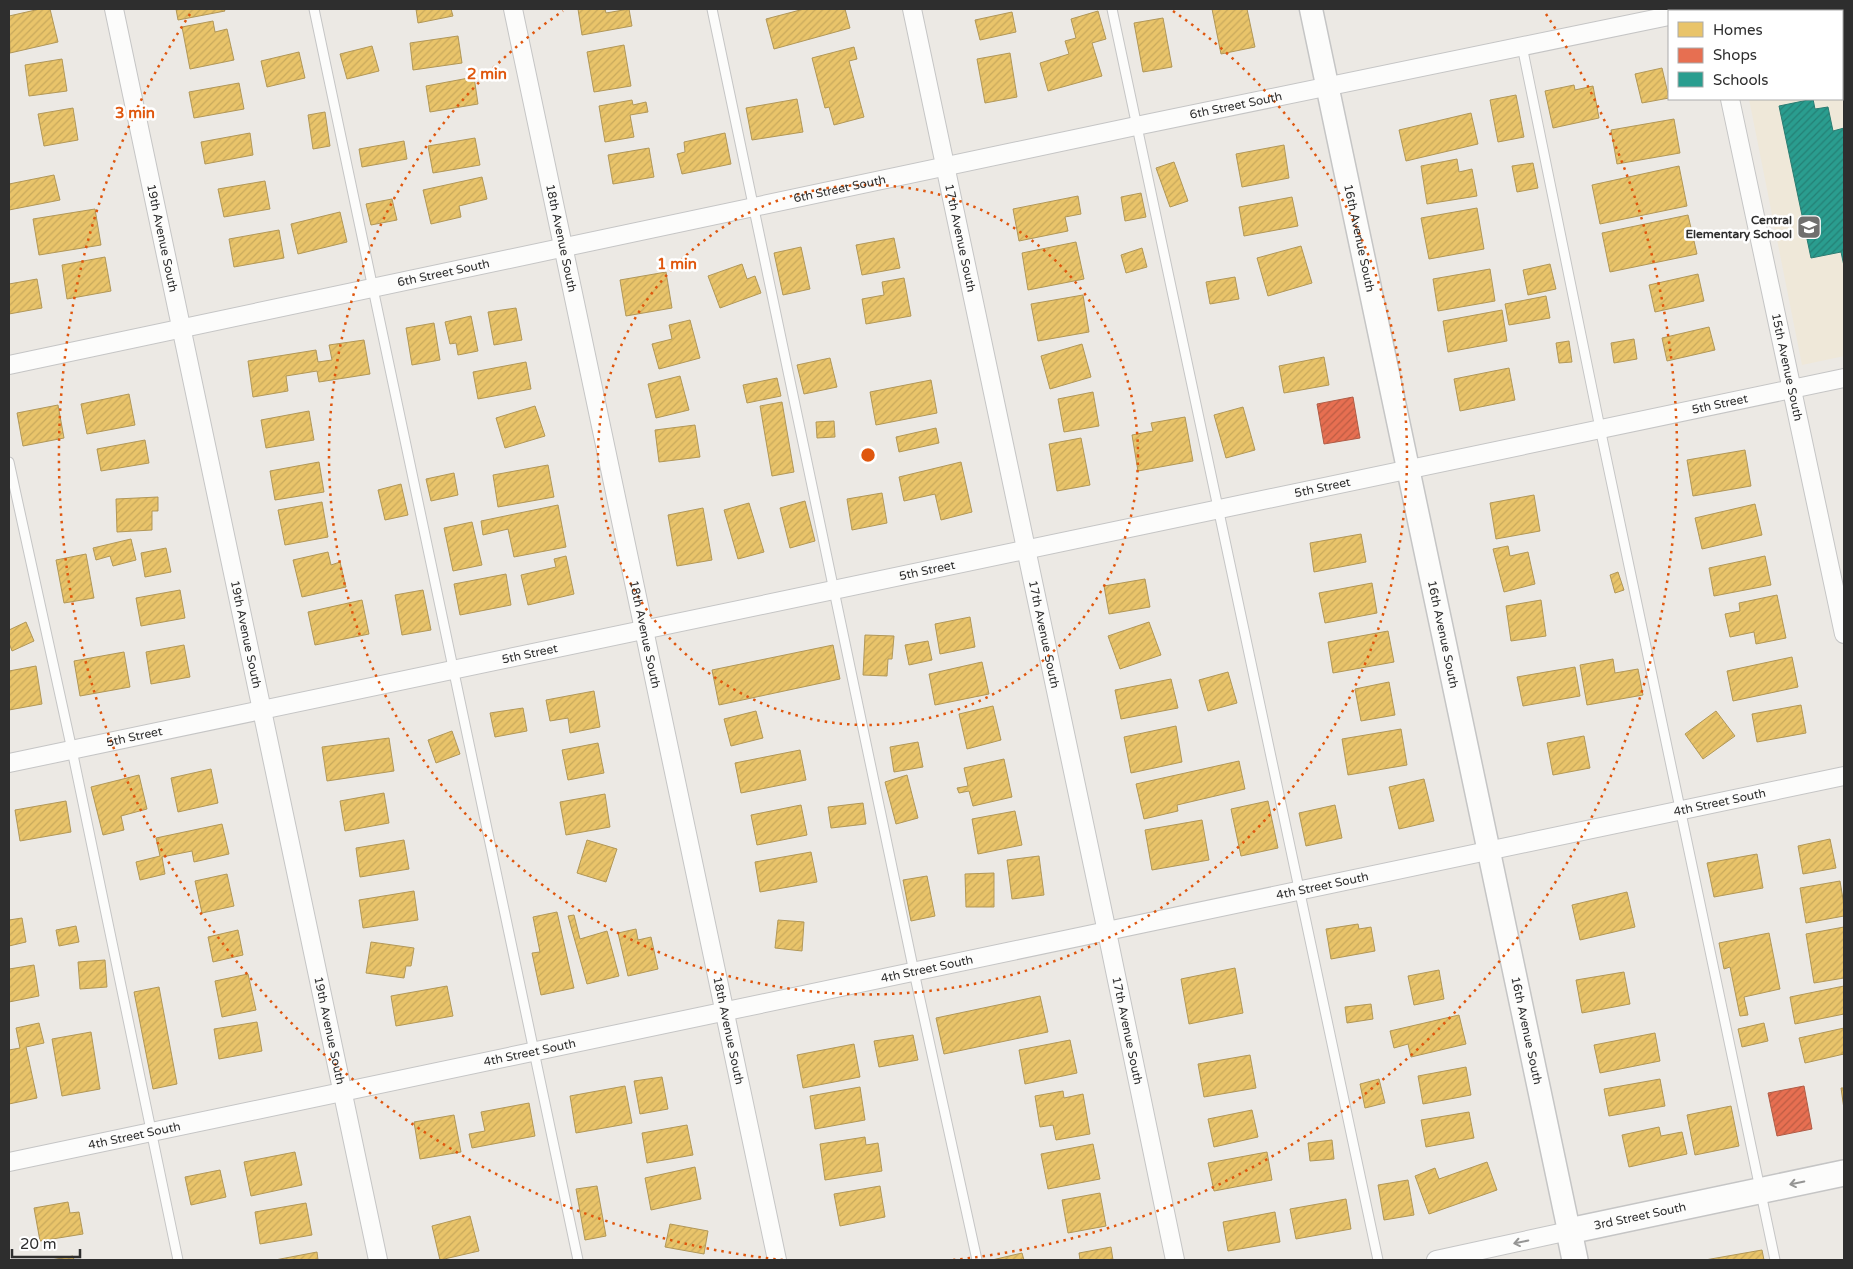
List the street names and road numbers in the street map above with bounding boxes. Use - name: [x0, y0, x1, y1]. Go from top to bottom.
- street label: 6th Street South: [1188, 89, 1283, 122]
- street label: 6th Street South: [792, 172, 887, 205]
- street label: 19th Avenue South: [144, 183, 181, 293]
- street label: 18th Avenue South: [543, 183, 580, 293]
- street label: 17th Avenue South: [942, 183, 979, 293]
- street label: 16th Avenue South: [1341, 183, 1378, 293]
- street label: 6th Street South: [396, 256, 491, 289]
- street label: 15th Avenue South: [1769, 312, 1805, 422]
- street label: 5th Street: [1690, 391, 1749, 417]
- street label: 5th Street: [1293, 475, 1352, 500]
- street label: 5th Street: [898, 558, 957, 583]
- street label: 19th Avenue South: [228, 579, 264, 690]
- street label: 18th Avenue South: [627, 579, 663, 690]
- street label: 17th Avenue South: [1026, 579, 1062, 690]
- street label: 16th Avenue South: [1425, 579, 1461, 690]
- street label: 5th Street: [500, 641, 559, 666]
- street label: 5th Street: [105, 724, 164, 749]
- street label: 4th Street South: [1672, 786, 1767, 819]
- street label: 4th Street South: [1275, 869, 1370, 902]
- street label: 4th Street South: [879, 952, 974, 985]
- street label: 19th Avenue South: [311, 975, 348, 1086]
- street label: 18th Avenue South: [710, 975, 747, 1086]
- street label: 17th Avenue South: [1109, 975, 1145, 1086]
- street label: 16th Avenue South: [1508, 975, 1545, 1086]
- street label: 4th Street South: [482, 1036, 577, 1069]
- street label: 4th Street South: [87, 1119, 182, 1152]
- street label: 3rd Street South: [1592, 1200, 1687, 1233]

